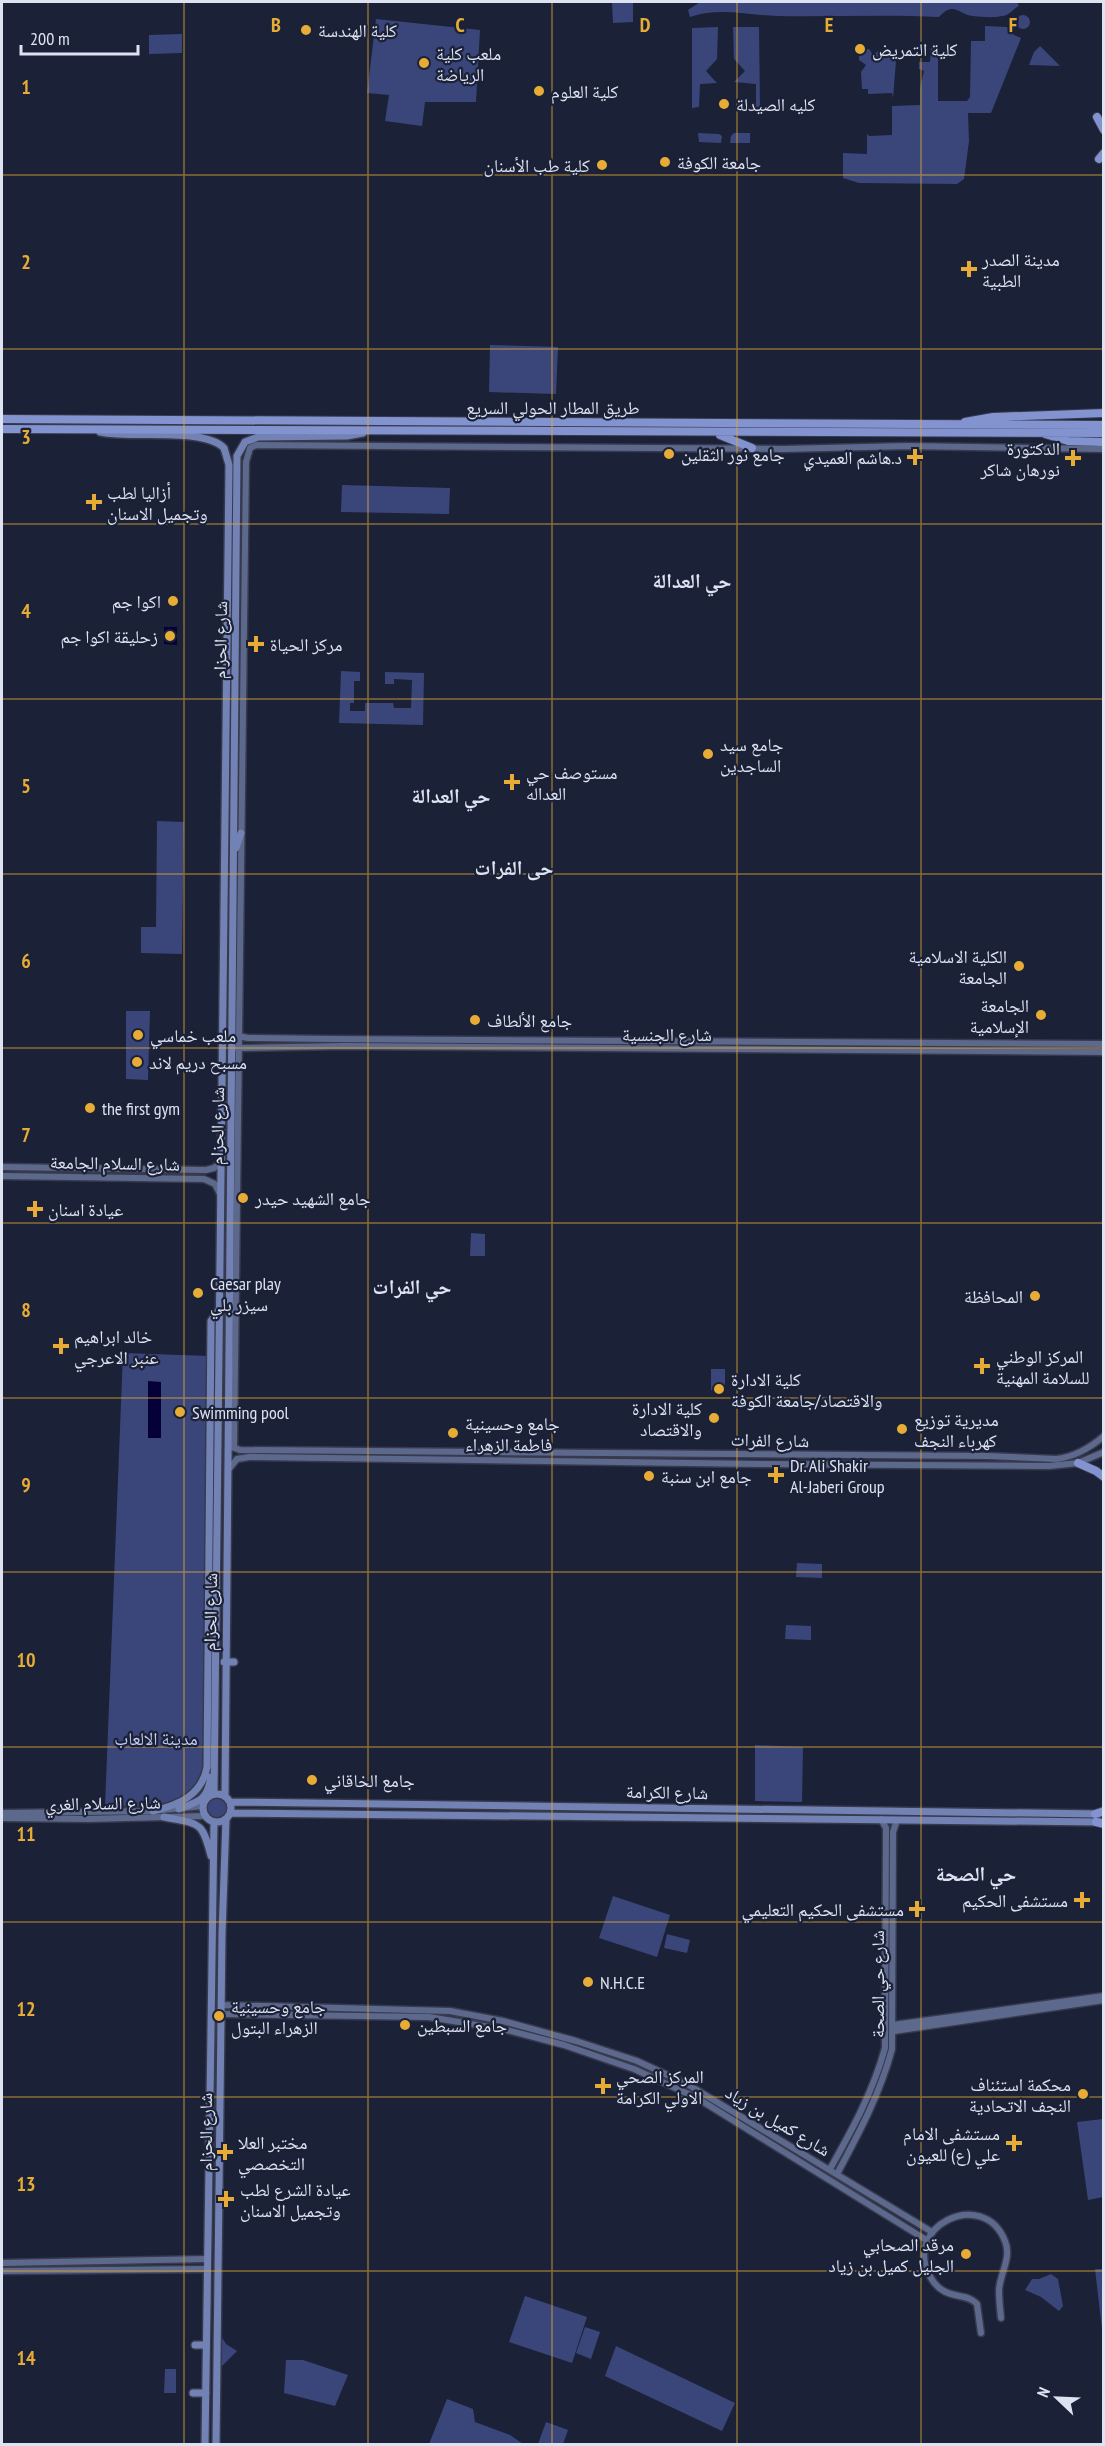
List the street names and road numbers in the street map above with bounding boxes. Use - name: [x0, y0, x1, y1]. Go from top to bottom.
- street label: طريق المطار الحولي السريع: [466, 396, 640, 422]
- street label: شارع الحزام: [208, 601, 233, 679]
- street label: شارع الجنسية: [622, 1023, 712, 1046]
- street label: شارع الحزام: [205, 1087, 230, 1165]
- street label: شارع السلام الجامعة: [50, 1150, 180, 1177]
- street label: شارع الفرات: [731, 1428, 809, 1452]
- street label: شارع الحزام: [198, 1573, 223, 1651]
- street label: شارع الكرامة: [626, 1780, 708, 1804]
- street label: شارع السلام الغري: [45, 1790, 161, 1819]
- street label: شارع حي الصحة: [866, 1930, 892, 2038]
- street label: شارع كميل بن زياد: [721, 2081, 835, 2161]
- street label: شارع الحزام: [194, 2093, 218, 2171]

